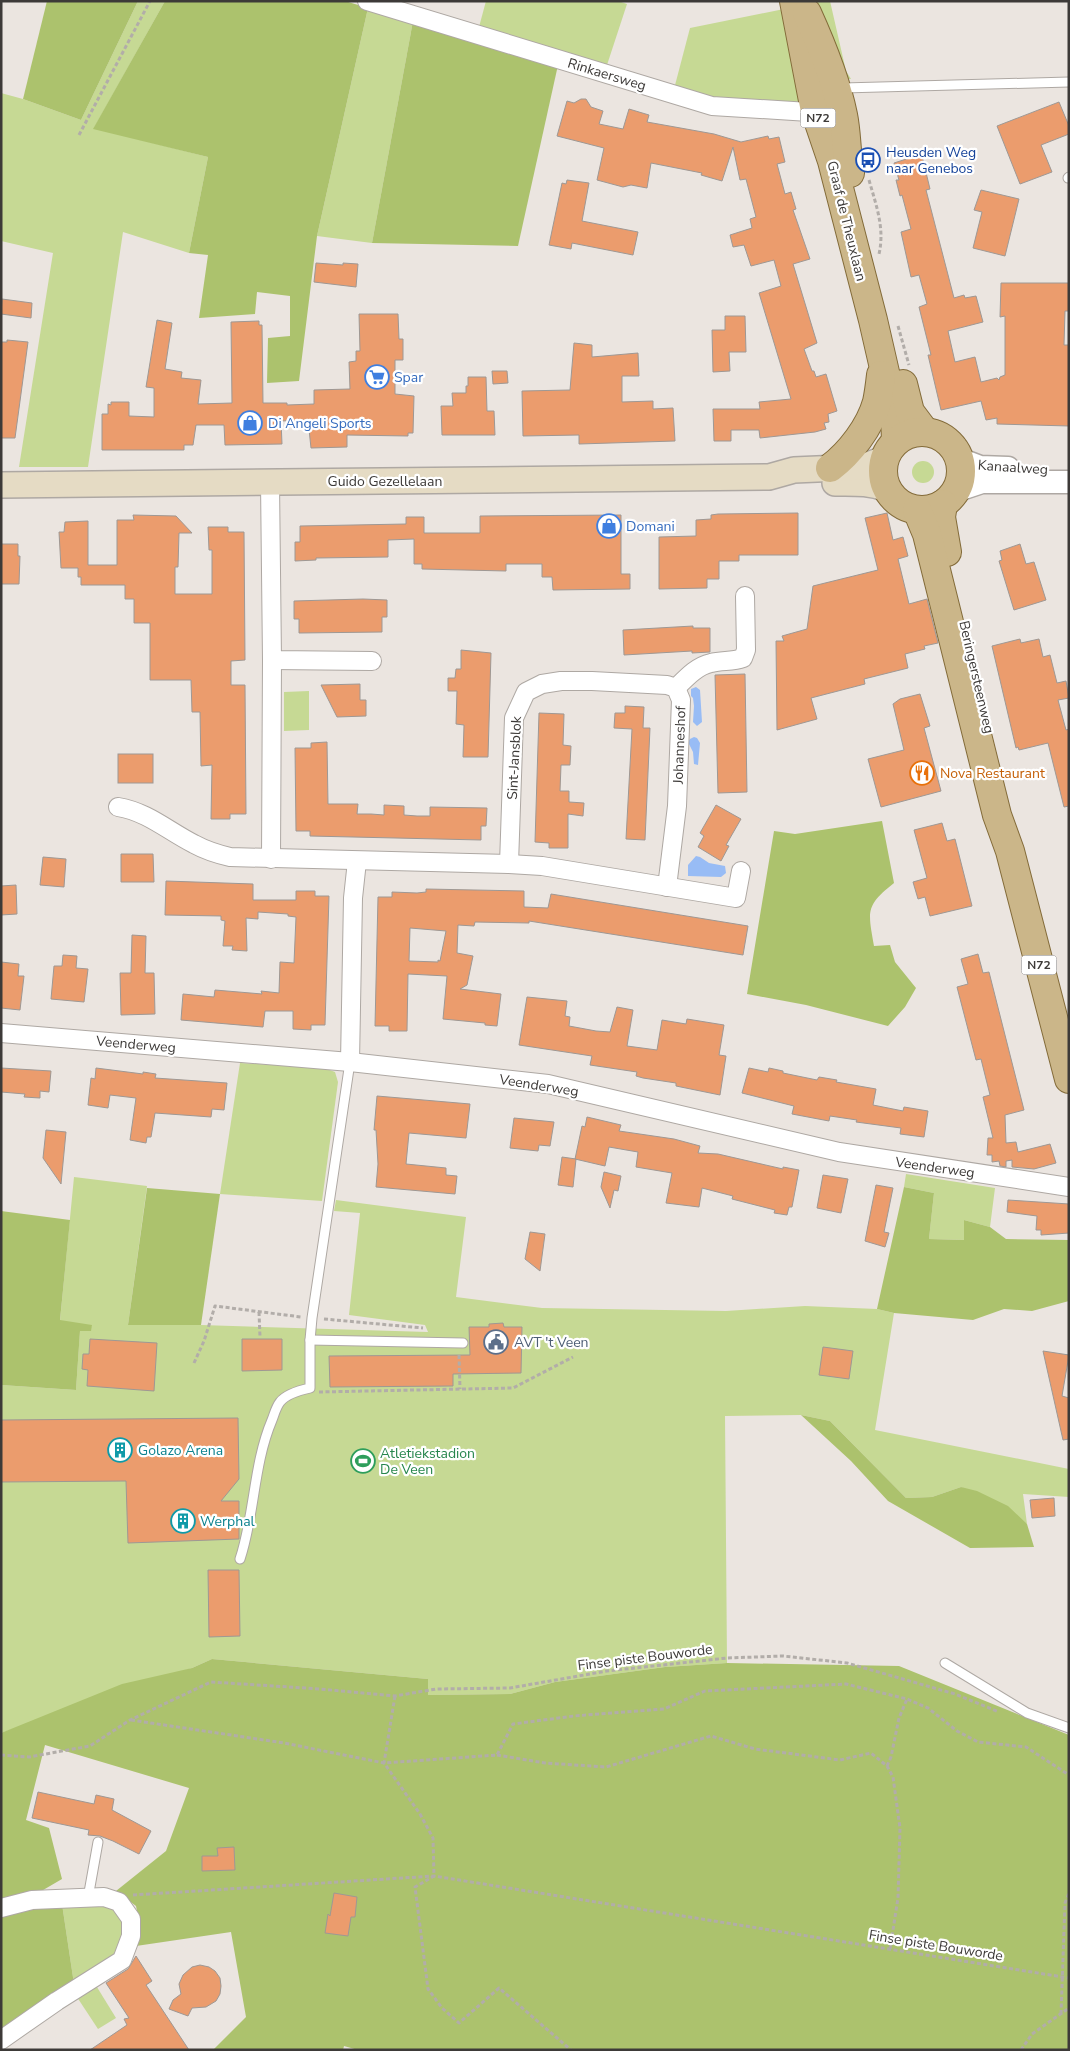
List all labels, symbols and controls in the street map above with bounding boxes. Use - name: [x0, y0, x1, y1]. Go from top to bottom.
- street label: Rinkaersweg: [565, 54, 648, 95]
- road number: N72: [800, 109, 836, 128]
- place label: Heusden Weg naar Genebos: [886, 143, 976, 178]
- bus stop icon: Heusden Weg naar Genebos: [855, 147, 881, 173]
- street label: Graaf de Theuxlaan: [822, 159, 871, 283]
- supermarket icon: Spar: [364, 364, 390, 390]
- place label: Spar: [394, 368, 423, 387]
- shop icon: Di Angeli Sports: [237, 410, 263, 436]
- place label: Di Angeli Sports: [268, 414, 372, 433]
- street label: Kanaalweg: [977, 456, 1049, 479]
- street label: Guido Gezellelaan: [328, 472, 442, 491]
- shop icon: Domani: [596, 513, 622, 539]
- place label: Domani: [626, 517, 675, 536]
- street label: Beringersteenweg: [954, 619, 999, 735]
- street label: Johanneshof: [669, 705, 690, 785]
- street label: Sint-Jansblok: [503, 715, 526, 800]
- restaurant icon: Nova Restaurant: [909, 760, 935, 786]
- place label: Nova Restaurant: [940, 764, 1045, 783]
- road number: N72: [1022, 956, 1056, 974]
- street label: Veenderweg: [94, 1031, 177, 1057]
- street label: Veenderweg: [497, 1070, 580, 1101]
- street label: Veenderweg: [893, 1152, 976, 1182]
- public building icon: AVT 't Veen: [483, 1329, 509, 1355]
- place label: AVT 't Veen: [514, 1333, 589, 1352]
- building icon: Golazo Arena: [107, 1437, 133, 1463]
- place label: Golazo Arena: [138, 1441, 223, 1460]
- place label: Atletiekstadion De Veen: [380, 1444, 475, 1479]
- sports icon: Atletiekstadion De Veen: [350, 1448, 376, 1474]
- building icon: Werphal: [170, 1508, 196, 1534]
- place label: Werphal: [200, 1512, 256, 1531]
- street label: Finse piste Bouworde: [577, 1640, 714, 1675]
- street label: Finse piste Bouworde: [867, 1925, 1004, 1965]

